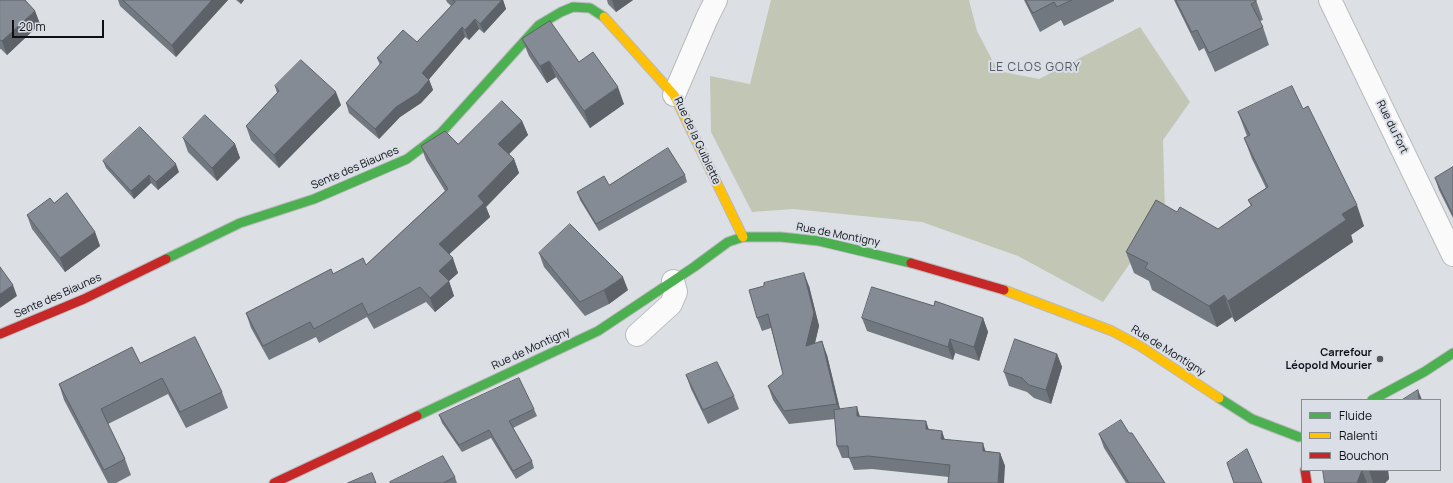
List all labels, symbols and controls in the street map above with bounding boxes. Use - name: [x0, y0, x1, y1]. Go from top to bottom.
- scale bar: [14, 12, 106, 38]
- text: 20 m: [19, 18, 46, 35]
- district label: LE CLOS GORY: [989, 61, 1081, 75]
- street label: Rue de la Guiblette: [671, 95, 723, 187]
- street label: Rue du Fort: [1373, 98, 1411, 156]
- street label: Sente des Biaunes: [309, 144, 401, 192]
- street label: Rue de Montigny: [795, 220, 881, 250]
- street label: Sente des Biaunes: [12, 271, 104, 321]
- street label: Rue de Montigny: [1128, 323, 1208, 379]
- street label: Rue de Montigny: [490, 325, 572, 373]
- place label: Carrefour Léopold Mourier: [1285, 346, 1372, 372]
- marker: Carrefour Léopold Mourier: [1375, 354, 1385, 364]
- legend: [1301, 399, 1441, 471]
- text: Fluide: [1339, 407, 1372, 424]
- text: Ralenti: [1339, 427, 1378, 444]
- text: Bouchon: [1339, 447, 1389, 464]

